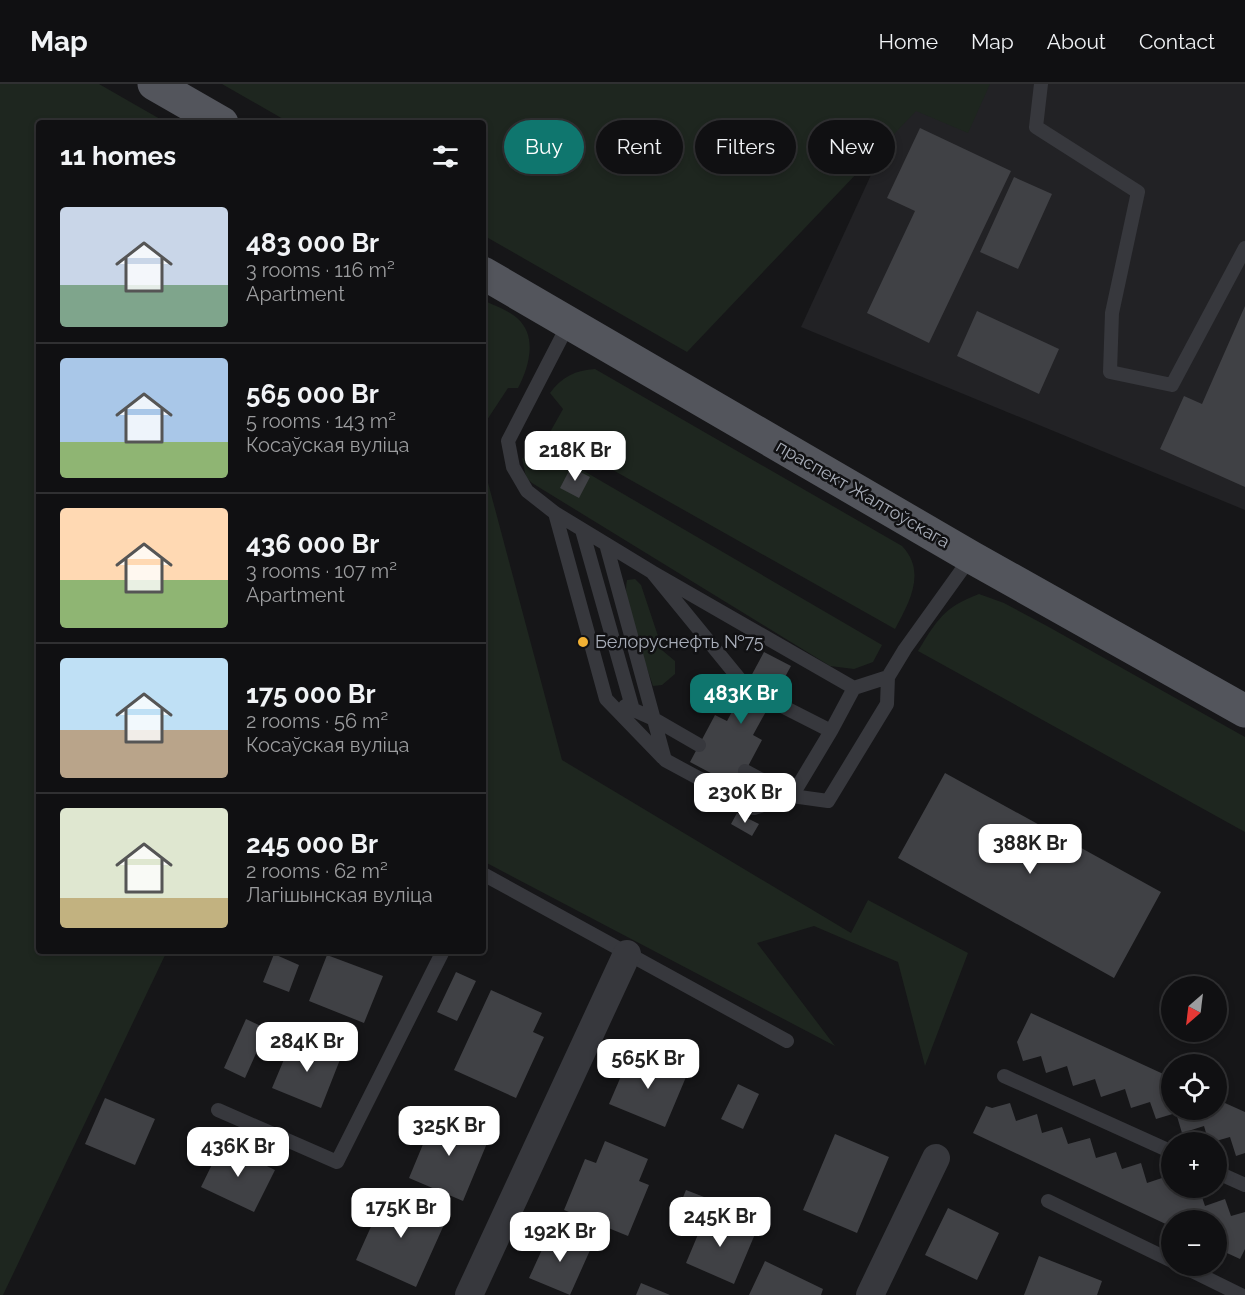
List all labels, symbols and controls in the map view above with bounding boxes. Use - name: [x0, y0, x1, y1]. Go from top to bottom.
- text: Map: [30, 25, 88, 58]
- text: Home: [879, 29, 938, 54]
- text: Map: [971, 29, 1014, 54]
- text: About: [1047, 29, 1106, 54]
- text: Contact: [1139, 29, 1215, 54]
- chip: Buy: [504, 120, 584, 174]
- chip: Rent: [596, 120, 683, 174]
- chip: Filters: [695, 120, 796, 174]
- chip: New: [808, 120, 895, 174]
- icon: filters: [429, 140, 462, 173]
- text: 11 homes: [60, 141, 176, 171]
- text: 483 000 Br: [246, 228, 379, 258]
- icon: home: [108, 231, 180, 303]
- text: 3 rooms · 116 m²: [246, 258, 395, 282]
- text: Apartment: [246, 282, 345, 306]
- text: 565 000 Br: [246, 379, 379, 409]
- icon: home: [108, 382, 180, 454]
- text: 5 rooms · 143 m²: [246, 409, 396, 433]
- pin: 218K Br: [520, 431, 630, 482]
- text: Косаўская вуліца: [246, 433, 409, 457]
- street label: праспект Жалтоўскага: [773, 435, 954, 552]
- text: 218K Br: [539, 438, 611, 462]
- text: 436 000 Br: [246, 529, 379, 559]
- icon: home: [108, 532, 180, 604]
- text: 3 rooms · 107 m²: [246, 559, 397, 583]
- text: Apartment: [246, 583, 345, 607]
- place label: Белоруснефть №75: [595, 631, 764, 652]
- marker: Белоруснефть №75: [576, 635, 590, 649]
- pin: 483K Br: [686, 674, 796, 725]
- text: 175 000 Br: [246, 679, 376, 709]
- text: 483K Br: [704, 681, 778, 705]
- icon: home: [108, 682, 180, 754]
- text: 2 rooms · 56 m²: [246, 709, 388, 733]
- text: Косаўская вуліца: [246, 733, 409, 757]
- pin: 230K Br: [690, 773, 800, 824]
- text: 230K Br: [708, 780, 782, 804]
- pin: 388K Br: [975, 824, 1085, 875]
- text: 245 000 Br: [246, 829, 378, 859]
- text: 388K Br: [993, 831, 1067, 855]
- icon: home: [108, 832, 180, 904]
- text: 2 rooms · 62 m²: [246, 859, 388, 883]
- text: Лагішынская вуліца: [246, 883, 433, 907]
- north arrow: [1161, 976, 1227, 1042]
- map controls: [1161, 976, 1227, 1276]
- pin: 284K Br: [252, 1022, 362, 1073]
- text: 284K Br: [270, 1029, 344, 1053]
- pin: 565K Br: [593, 1039, 703, 1090]
- text: 565K Br: [611, 1046, 685, 1070]
- button: locate: [1161, 1054, 1227, 1120]
- pin: 325K Br: [394, 1106, 504, 1157]
- text: 325K Br: [413, 1113, 485, 1137]
- pin: 436K Br: [183, 1127, 293, 1178]
- button: +: [1161, 1132, 1227, 1198]
- text: 436K Br: [201, 1134, 275, 1158]
- pin: 175K Br: [346, 1188, 456, 1239]
- text: 175K Br: [365, 1195, 437, 1219]
- pin: 245K Br: [665, 1197, 775, 1248]
- text: 245K Br: [683, 1204, 757, 1228]
- button: −: [1161, 1210, 1227, 1276]
- pin: 192K Br: [505, 1212, 615, 1263]
- text: 192K Br: [524, 1219, 596, 1243]

